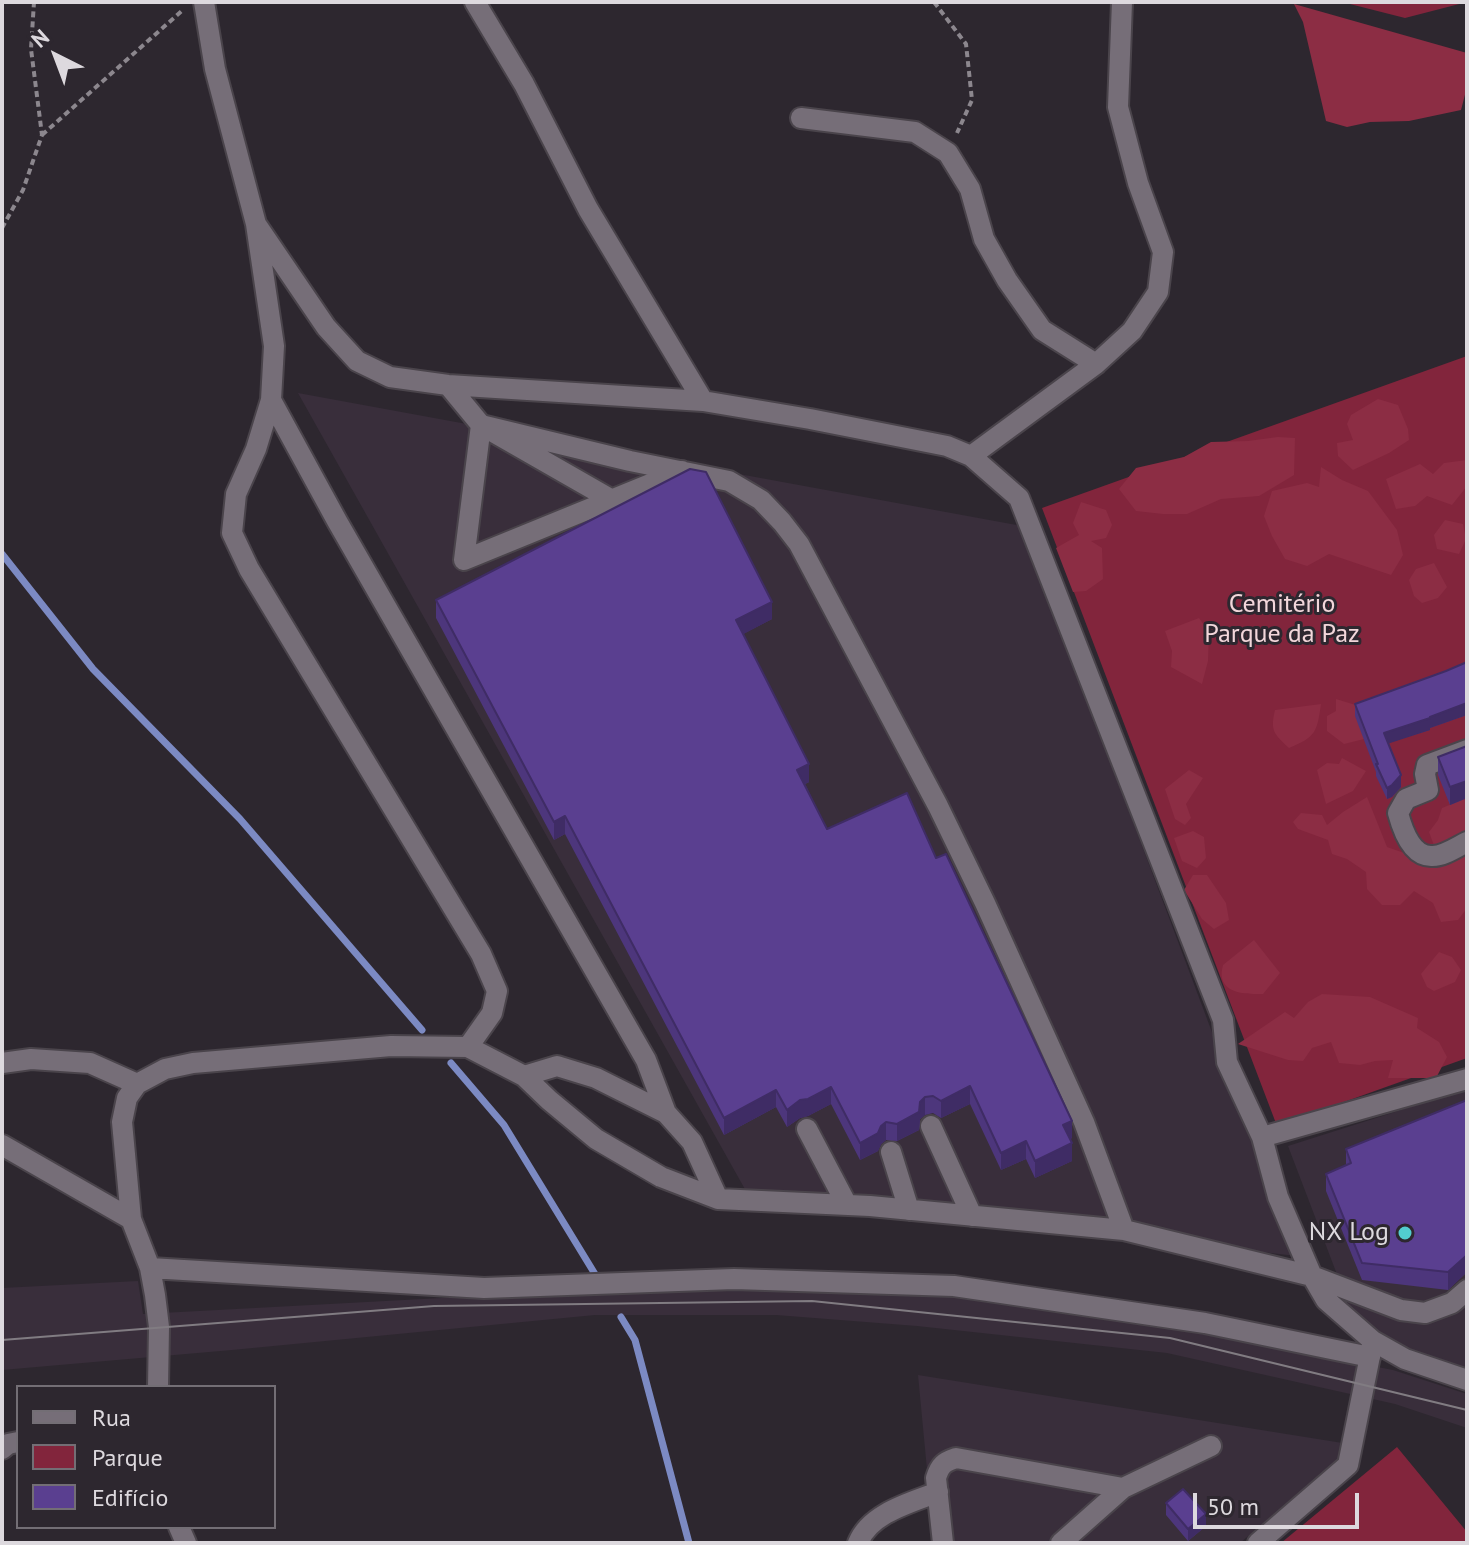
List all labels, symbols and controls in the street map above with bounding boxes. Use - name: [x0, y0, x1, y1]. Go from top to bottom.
- north arrow: [16, 16, 96, 96]
- text: N: [25, 23, 55, 53]
- park label: Cemitério Parque da Paz: [1204, 589, 1360, 650]
- place label: NX Log: [1309, 1217, 1389, 1249]
- marker: NX Log: [1396, 1224, 1414, 1242]
- legend: [16, 1385, 276, 1529]
- text: Rua: [92, 1402, 131, 1433]
- text: Parque: [92, 1442, 163, 1473]
- scale bar: [1197, 1477, 1363, 1527]
- text: Edifício: [92, 1482, 168, 1513]
- text: 50 m: [1207, 1491, 1259, 1522]

